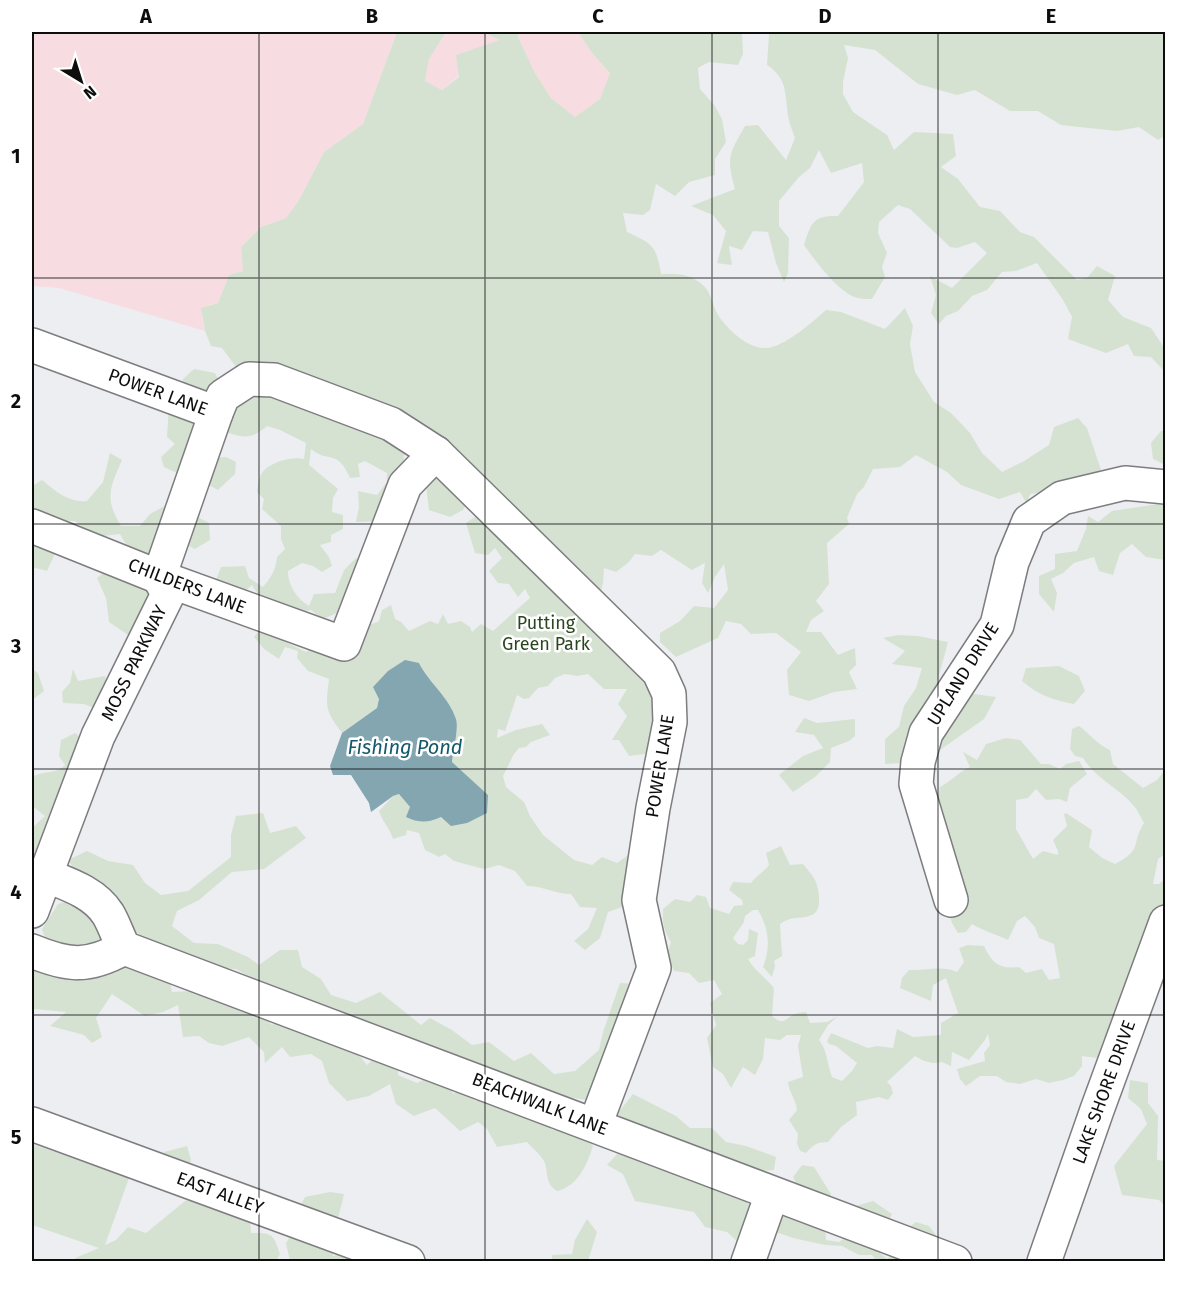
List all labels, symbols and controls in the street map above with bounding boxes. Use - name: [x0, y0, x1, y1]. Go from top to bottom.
- text: A: [139, 4, 153, 28]
- text: B: [366, 4, 378, 28]
- text: C: [592, 4, 604, 28]
- text: D: [818, 4, 832, 28]
- text: E: [1046, 4, 1056, 28]
- north arrow: [51, 51, 111, 111]
- text: N: [80, 82, 100, 103]
- text: 1: [11, 144, 21, 168]
- street label: POWER LANE: [105, 364, 211, 420]
- text: 2: [11, 389, 21, 413]
- street label: CHILDERS LANE: [125, 553, 249, 619]
- street label: MOSS PARKWAY: [97, 602, 172, 724]
- park label: Putting Green Park: [502, 612, 591, 655]
- street label: UPLAND DRIVE: [922, 618, 1004, 730]
- text: 3: [10, 634, 21, 658]
- street label: POWER LANE: [641, 713, 679, 819]
- water label: Fishing Pond: [347, 735, 463, 759]
- text: 4: [10, 880, 22, 904]
- street label: LAKE SHORE DRIVE: [1068, 1017, 1140, 1167]
- street label: BEACHWALK LANE: [469, 1068, 611, 1140]
- text: 5: [11, 1125, 22, 1149]
- street label: EAST ALLEY: [173, 1167, 267, 1219]

